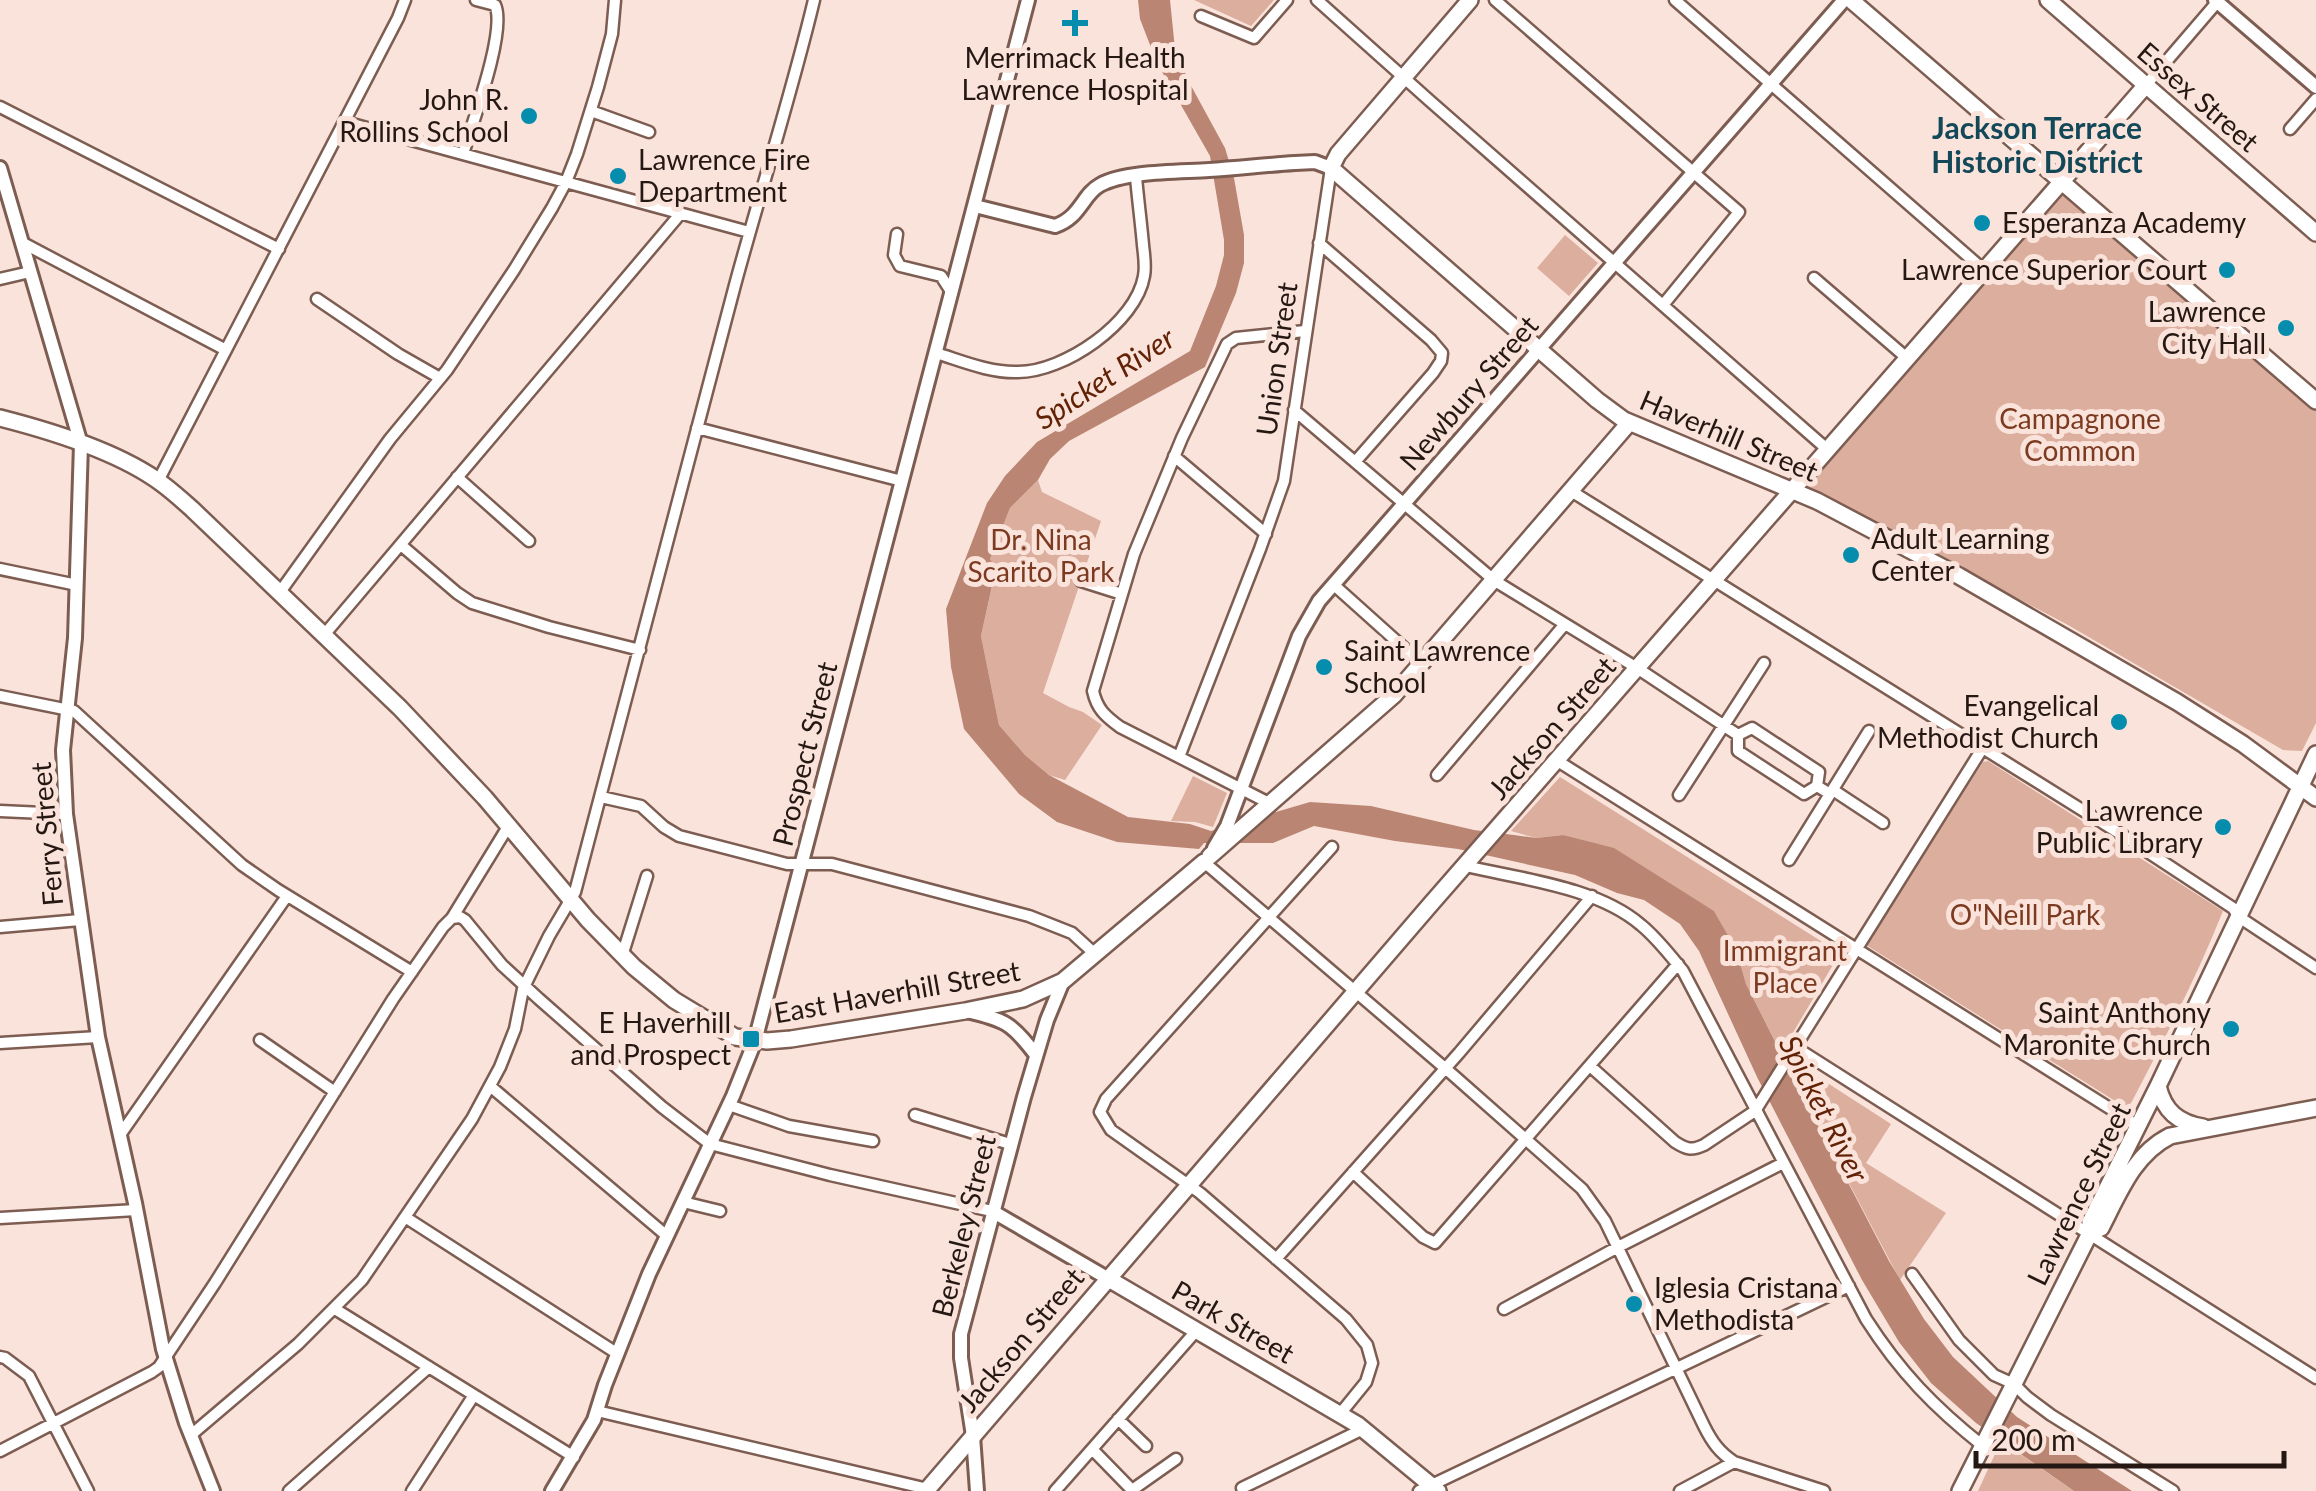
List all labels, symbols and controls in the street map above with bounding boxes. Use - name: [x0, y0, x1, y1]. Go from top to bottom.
- marker: Merrimack Health Lawrence Hospital: [1062, 10, 1088, 36]
- street label: Essex Street: [2131, 34, 2266, 158]
- place label: Merrimack Health Lawrence Hospital: [961, 40, 1189, 106]
- place label: John R. Rollins School: [339, 82, 509, 148]
- marker: John R. Rollins School: [518, 105, 540, 127]
- district label: Jackson Terrace Historic District: [1931, 109, 2143, 179]
- place label: Lawrence Fire Department: [638, 142, 810, 208]
- marker: Lawrence Fire Department: [607, 165, 629, 187]
- place label: Esperanza Academy: [2002, 205, 2247, 239]
- marker: Esperanza Academy: [1971, 212, 1993, 234]
- place label: Lawrence Superior Court: [1901, 252, 2207, 286]
- marker: Lawrence Superior Court: [2216, 259, 2238, 281]
- street label: Union Street: [1248, 280, 1304, 438]
- place label: Lawrence City Hall: [2148, 294, 2266, 360]
- street label: Newbury Street: [1392, 308, 1545, 477]
- marker: Lawrence City Hall: [2275, 317, 2297, 339]
- water label: Spicket River: [1027, 318, 1181, 436]
- street label: Haverhill Street: [1635, 382, 1824, 488]
- park label: Campagnone Common: [1999, 401, 2161, 467]
- place label: Adult Learning Center: [1871, 521, 2050, 587]
- park label: Dr. Nina Scarito Park: [967, 522, 1115, 588]
- marker: Adult Learning Center: [1840, 544, 1862, 566]
- place label: Saint Lawrence School: [1344, 633, 1530, 699]
- street label: Jackson Street: [1480, 649, 1622, 805]
- marker: Saint Lawrence School: [1313, 656, 1335, 678]
- street label: Prospect Street: [765, 658, 843, 850]
- place label: Evangelical Methodist Church: [1877, 688, 2099, 754]
- marker: Evangelical Methodist Church: [2108, 711, 2130, 733]
- street label: Ferry Street: [23, 761, 69, 908]
- place label: Lawrence Public Library: [2036, 793, 2204, 859]
- marker: Lawrence Public Library: [2212, 816, 2234, 838]
- park label: O"Neill Park: [1950, 897, 2101, 931]
- park label: Immigrant Place: [1723, 933, 1847, 999]
- street label: East Haverhill Street: [771, 953, 1023, 1029]
- place label: Saint Anthony Maronite Church: [2003, 995, 2212, 1061]
- place label: E Haverhill and Prospect: [571, 1005, 731, 1071]
- marker: Saint Anthony Maronite Church: [2220, 1018, 2242, 1040]
- marker: E Haverhill and Prospect: [740, 1028, 762, 1050]
- water label: Spicket River: [1773, 1029, 1877, 1188]
- street label: Lawrence Street: [2019, 1097, 2137, 1290]
- street label: Berkeley Street: [924, 1131, 1002, 1320]
- street label: Jackson Street: [950, 1261, 1090, 1418]
- place label: Iglesia Cristana Methodista: [1654, 1270, 1838, 1336]
- street label: Park Street: [1166, 1273, 1301, 1370]
- marker: Iglesia Cristana Methodista: [1623, 1293, 1645, 1315]
- scale bar: [1976, 1406, 2284, 1468]
- text: 200 m: [1991, 1421, 2076, 1457]

